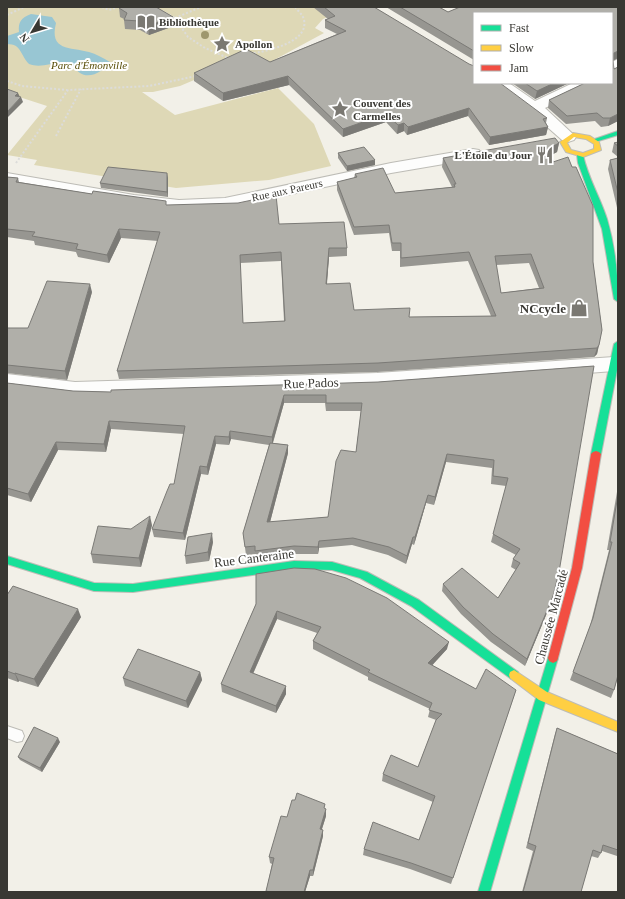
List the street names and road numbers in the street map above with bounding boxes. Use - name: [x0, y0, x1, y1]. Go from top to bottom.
- street label: Rue aux Pareurs: [250, 177, 324, 203]
- street label: Rue Pados: [283, 375, 339, 391]
- street label: Rue Canteraine: [213, 546, 295, 570]
- street label: Chaussée Marcadé: [531, 568, 571, 666]

